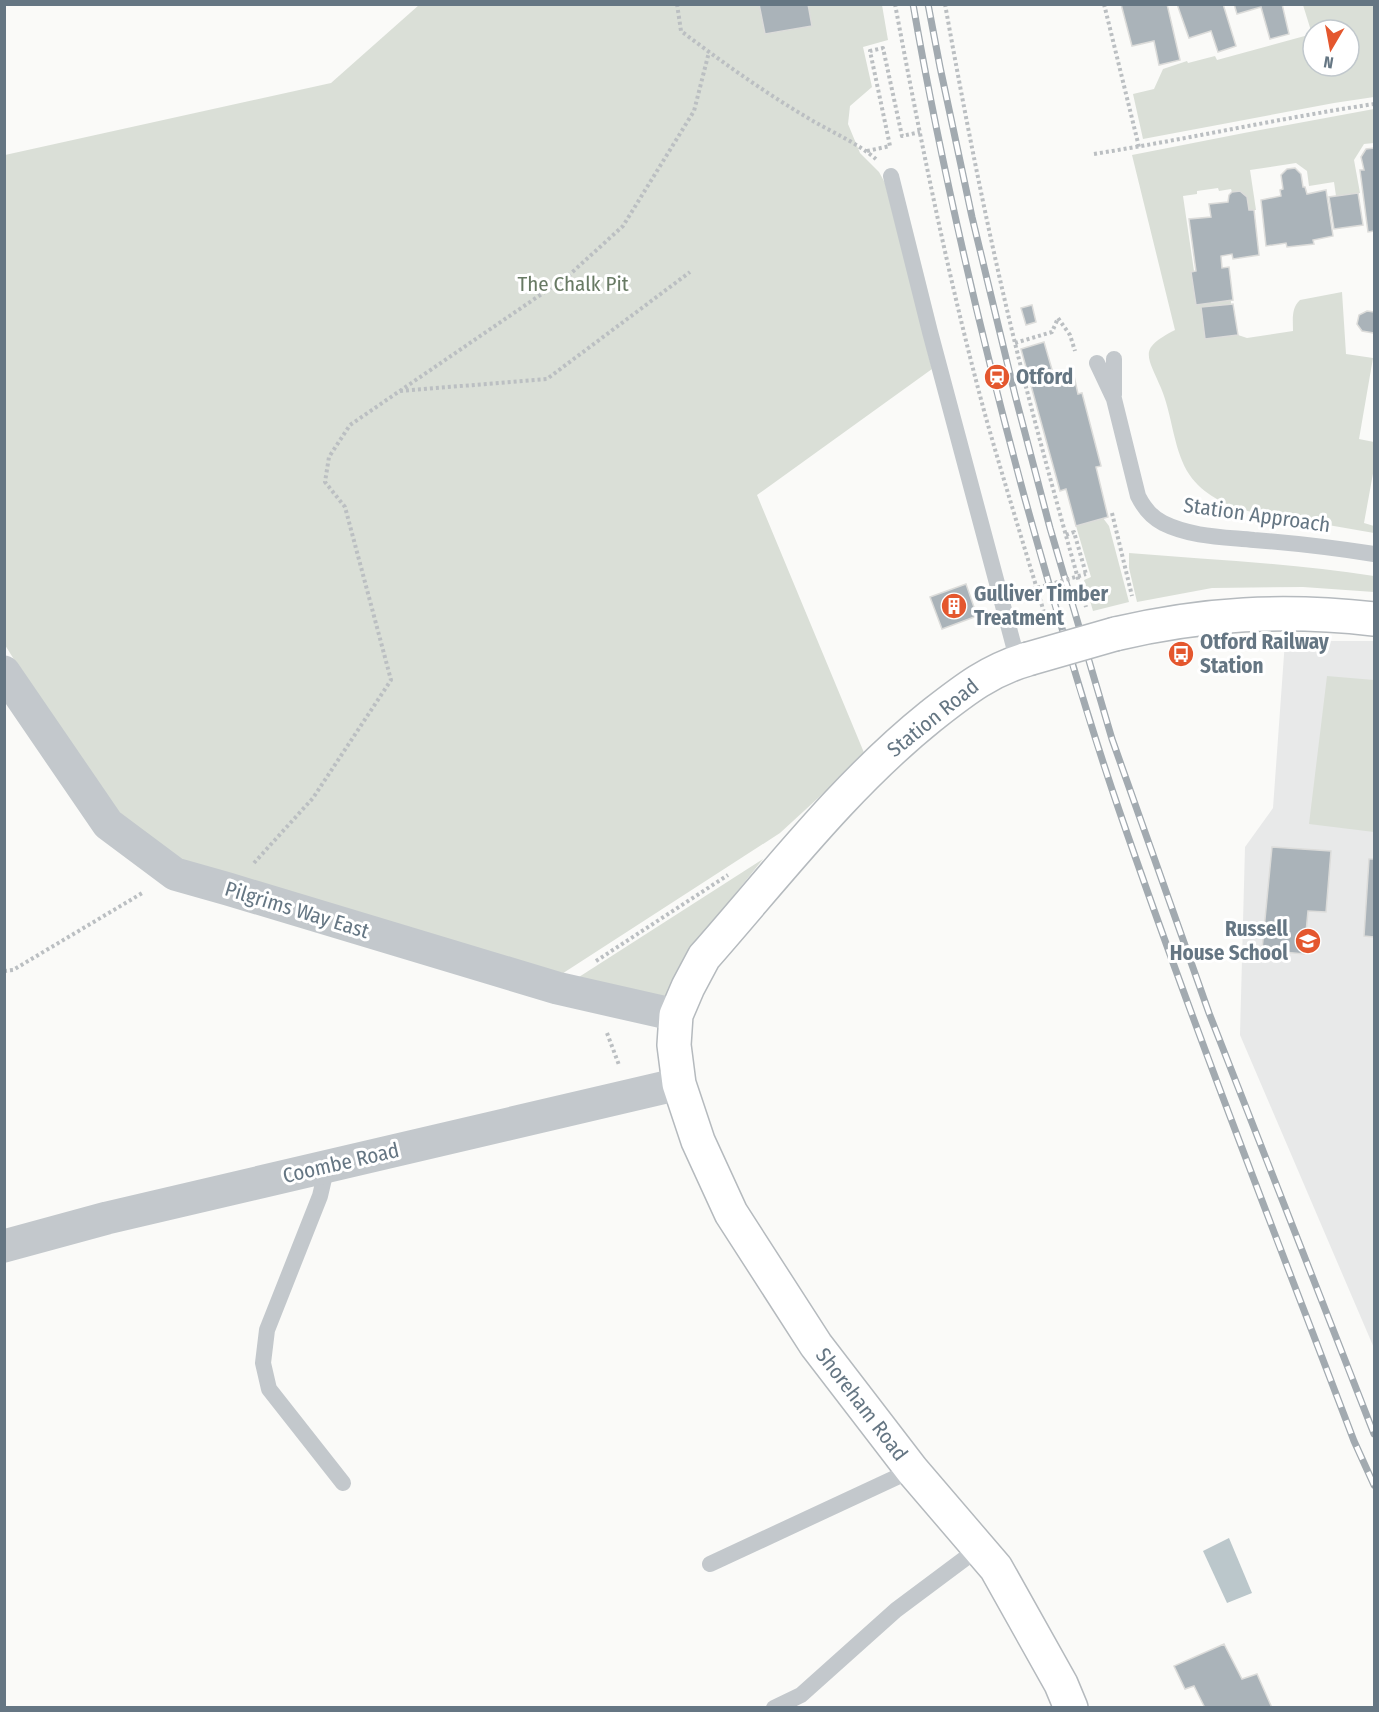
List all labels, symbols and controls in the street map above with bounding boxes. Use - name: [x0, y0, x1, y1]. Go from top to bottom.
- north arrow: [1301, 18, 1361, 78]
- text: N: [1322, 52, 1335, 72]
- park label: The Chalk Pit: [517, 271, 629, 297]
- station icon: Otford: [982, 362, 1012, 392]
- place label: Otford: [1016, 364, 1073, 390]
- street label: Station Approach: [1182, 492, 1332, 538]
- place label: Gulliver Timber Treatment: [974, 581, 1108, 631]
- building icon: Gulliver Timber Treatment: [939, 591, 969, 621]
- place label: Otford Railway Station: [1200, 629, 1330, 679]
- bus stop icon: Otford Railway Station: [1166, 639, 1196, 669]
- street label: Station Road: [882, 673, 984, 763]
- street label: Pilgrims Way East: [222, 876, 372, 944]
- place label: Russell House School: [1170, 916, 1288, 966]
- school or university icon: Russell House School: [1293, 926, 1323, 956]
- street label: Coombe Road: [280, 1137, 402, 1189]
- street label: Shoreham Road: [810, 1343, 913, 1466]

